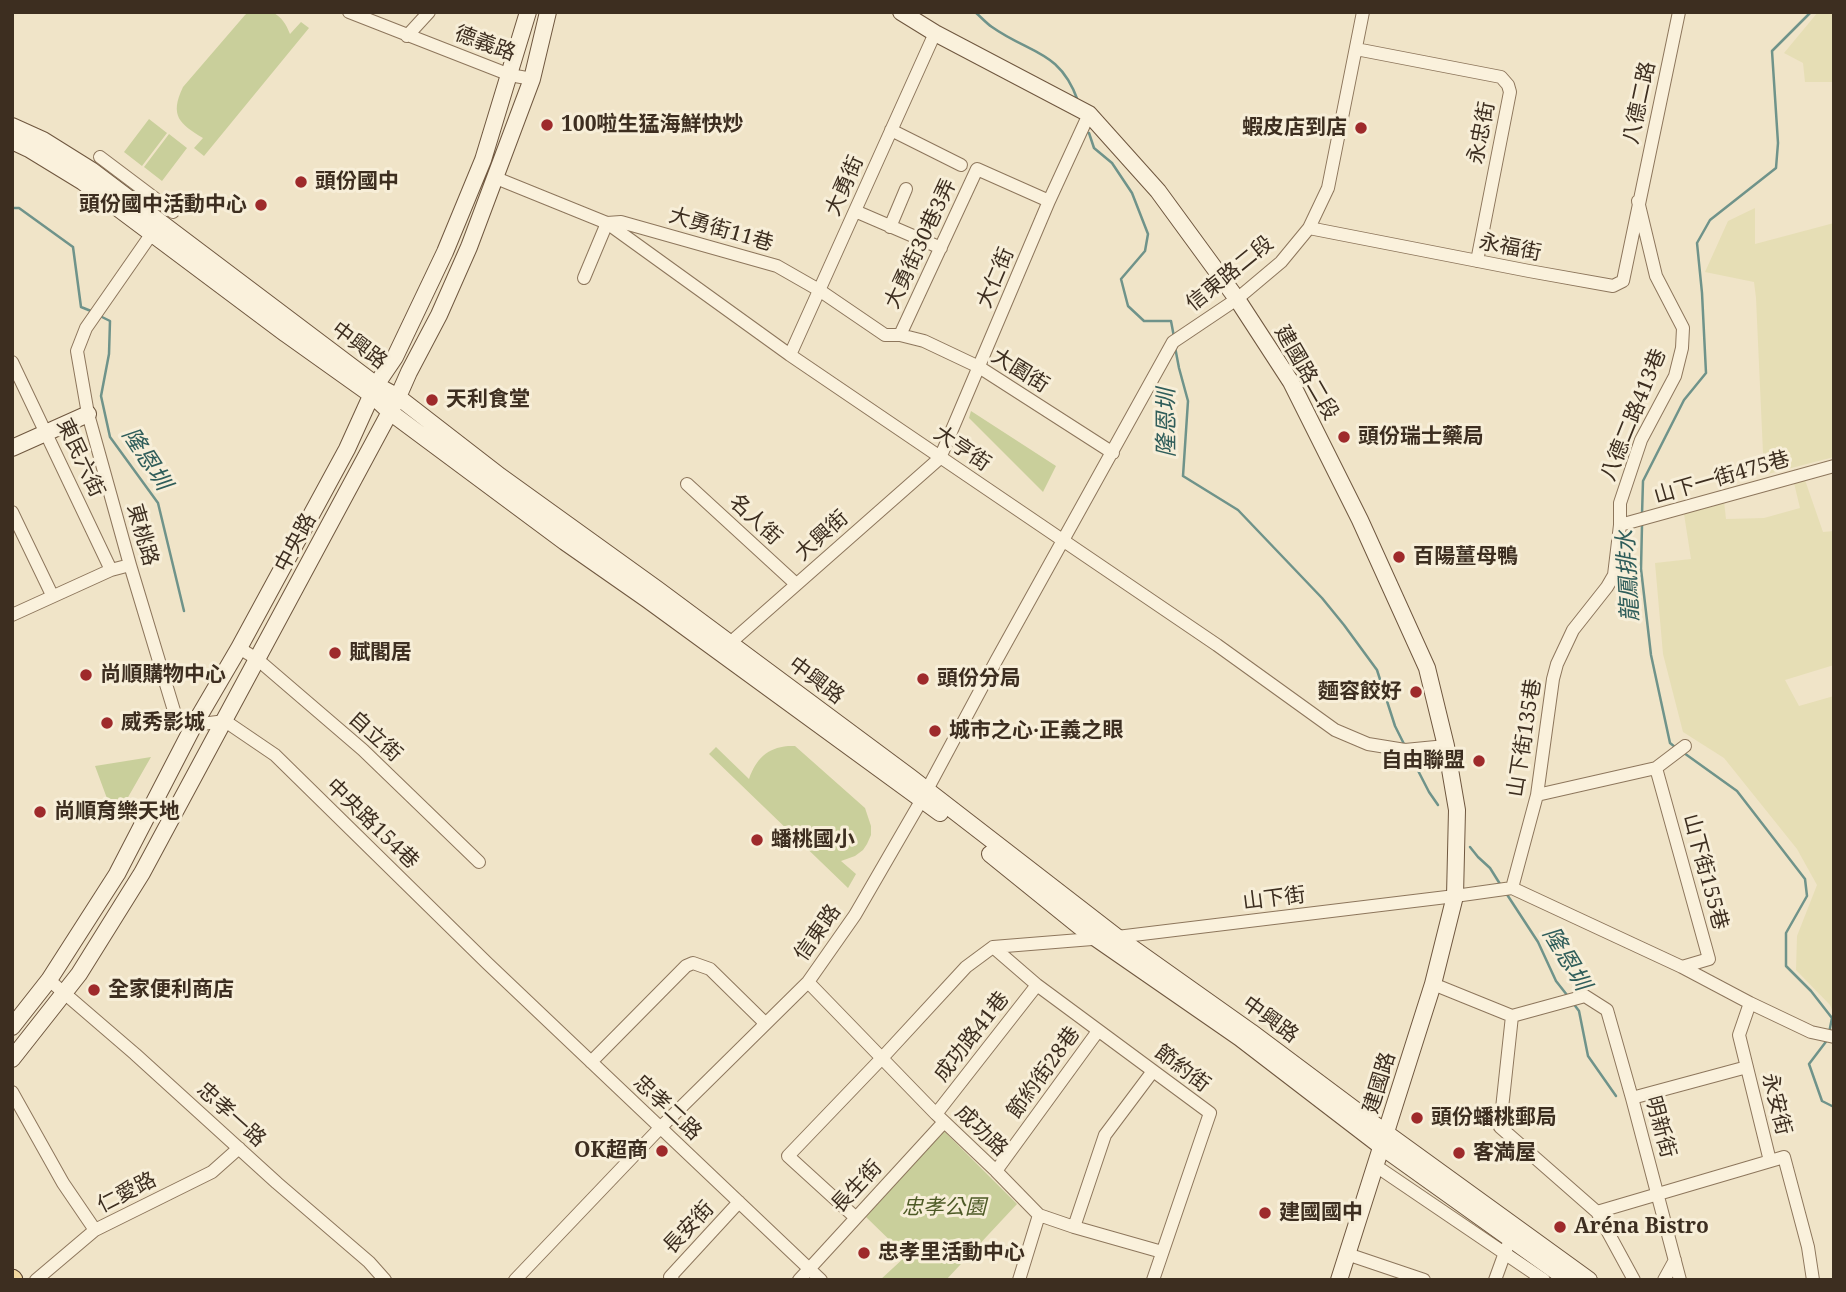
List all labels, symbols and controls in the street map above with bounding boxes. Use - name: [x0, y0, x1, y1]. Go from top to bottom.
- street label: 德義路: [451, 21, 519, 67]
- street label: 八德二路: [1619, 59, 1661, 147]
- street label: 永忠街: [1464, 100, 1500, 166]
- place label: 100啦生猛海鮮快炒: [561, 112, 744, 138]
- place label: 蝦皮店到店: [1242, 115, 1347, 141]
- marker: 100啦生猛海鮮快炒: [539, 117, 555, 133]
- marker: 蝦皮店到店: [1353, 120, 1369, 136]
- street label: 大勇街: [821, 152, 869, 220]
- place label: 頭份國中: [315, 169, 399, 195]
- marker: 頭份國中: [293, 174, 309, 190]
- street label: 大勇街30巷3弄: [880, 175, 962, 313]
- place label: 頭份國中活動中心: [79, 192, 247, 218]
- marker: 頭份國中活動中心: [253, 197, 269, 213]
- street label: 大勇街11巷: [666, 203, 776, 257]
- street label: 永福街: [1477, 230, 1543, 266]
- street label: 信東路二段: [1181, 231, 1279, 317]
- street label: 大仁街: [972, 244, 1020, 312]
- street label: 中興路: [326, 317, 392, 375]
- street label: 建國路二段: [1269, 321, 1343, 425]
- street label: 大園街: [987, 344, 1053, 398]
- street label: 八德二路413巷: [1596, 345, 1672, 485]
- place label: 天利食堂: [446, 387, 530, 413]
- water label: 隆恩圳: [1153, 389, 1181, 457]
- marker: 天利食堂: [424, 392, 440, 408]
- street label: 東民六街: [51, 415, 109, 501]
- street label: 大亨街: [929, 421, 995, 477]
- water label: 隆恩圳: [116, 423, 176, 495]
- place label: 頭份瑞士藥局: [1358, 424, 1484, 450]
- marker: 頭份瑞士藥局: [1336, 429, 1352, 445]
- street label: 山下一街475巷: [1651, 447, 1793, 509]
- street label: 名人街: [723, 489, 787, 551]
- street label: 東桃路: [121, 501, 163, 569]
- street label: 大興街: [790, 506, 854, 566]
- street label: 中央路: [270, 509, 322, 577]
- water label: 龍鳳排水: [1613, 529, 1645, 623]
- place label: 百陽薑母鴨: [1413, 544, 1518, 570]
- marker: 百陽薑母鴨: [1391, 549, 1407, 565]
- place label: 賦閣居: [349, 640, 412, 666]
- marker: 賦閣居: [327, 645, 343, 661]
- street label: 中興路: [783, 652, 849, 710]
- place label: 尚順購物中心: [100, 662, 226, 688]
- place label: 頭份分局: [937, 666, 1021, 692]
- marker: 尚順購物中心: [78, 667, 94, 683]
- marker: 頭份分局: [915, 671, 931, 687]
- street label: 山下街135巷: [1503, 677, 1547, 799]
- place label: 麵容餃好: [1318, 679, 1402, 705]
- marker: 麵容餃好: [1408, 684, 1424, 700]
- street label: 自立街: [343, 707, 407, 767]
- place label: 威秀影城: [121, 710, 205, 736]
- marker: 威秀影城: [99, 715, 115, 731]
- place label: 城市之心‧正義之眼: [949, 718, 1123, 744]
- marker: 城市之心‧正義之眼: [927, 723, 943, 739]
- place label: 自由聯盟: [1381, 748, 1465, 774]
- marker: 自由聯盟: [1471, 753, 1487, 769]
- street label: 中央路154巷: [320, 774, 424, 874]
- place label: 尚順育樂天地: [54, 799, 180, 825]
- marker: 尚順育樂天地: [32, 804, 48, 820]
- street label: 山下街155巷: [1677, 811, 1733, 933]
- place label: 蟠桃國小: [771, 827, 855, 853]
- marker: 蟠桃國小: [749, 832, 765, 848]
- street label: 山下街: [1241, 883, 1307, 915]
- street label: 信東路: [790, 900, 846, 966]
- water label: 隆恩圳: [1536, 922, 1596, 996]
- place label: 全家便利商店: [108, 977, 234, 1003]
- marker: 全家便利商店: [86, 982, 102, 998]
- street label: 成功路41巷: [929, 987, 1015, 1087]
- street label: 中興路: [1237, 991, 1303, 1049]
- street label: 節約街28巷: [1002, 1022, 1086, 1124]
- street label: 節約街: [1149, 1040, 1215, 1098]
- street label: 建國路: [1359, 1049, 1401, 1117]
- street label: 忠孝二路: [628, 1070, 706, 1146]
- street label: 永安街: [1756, 1070, 1796, 1138]
- street label: 忠孝一路: [191, 1078, 271, 1152]
- street label: 明新街: [1640, 1093, 1680, 1161]
- street label: 成功路: [950, 1100, 1012, 1162]
- place label: 頭份蟠桃郵局: [1431, 1105, 1557, 1131]
- marker: 頭份蟠桃郵局: [1409, 1110, 1425, 1126]
- place label: OK超商: [574, 1138, 648, 1164]
- place label: 客満屋: [1473, 1140, 1536, 1166]
- marker: OK超商: [654, 1143, 670, 1159]
- marker: 客満屋: [1451, 1145, 1467, 1161]
- street label: 長生街: [826, 1155, 888, 1219]
- street label: 仁愛路: [93, 1167, 161, 1219]
- park label: 忠孝公園: [902, 1195, 986, 1221]
- street label: 長安街: [658, 1196, 720, 1260]
- place label: 建國國中: [1279, 1200, 1363, 1226]
- marker: 建國國中: [1257, 1205, 1273, 1221]
- place label: Aréna Bistro: [1574, 1214, 1709, 1240]
- marker: Aréna Bistro: [1552, 1219, 1568, 1235]
- place label: 忠孝里活動中心: [878, 1240, 1025, 1266]
- marker: 忠孝里活動中心: [856, 1245, 872, 1261]

